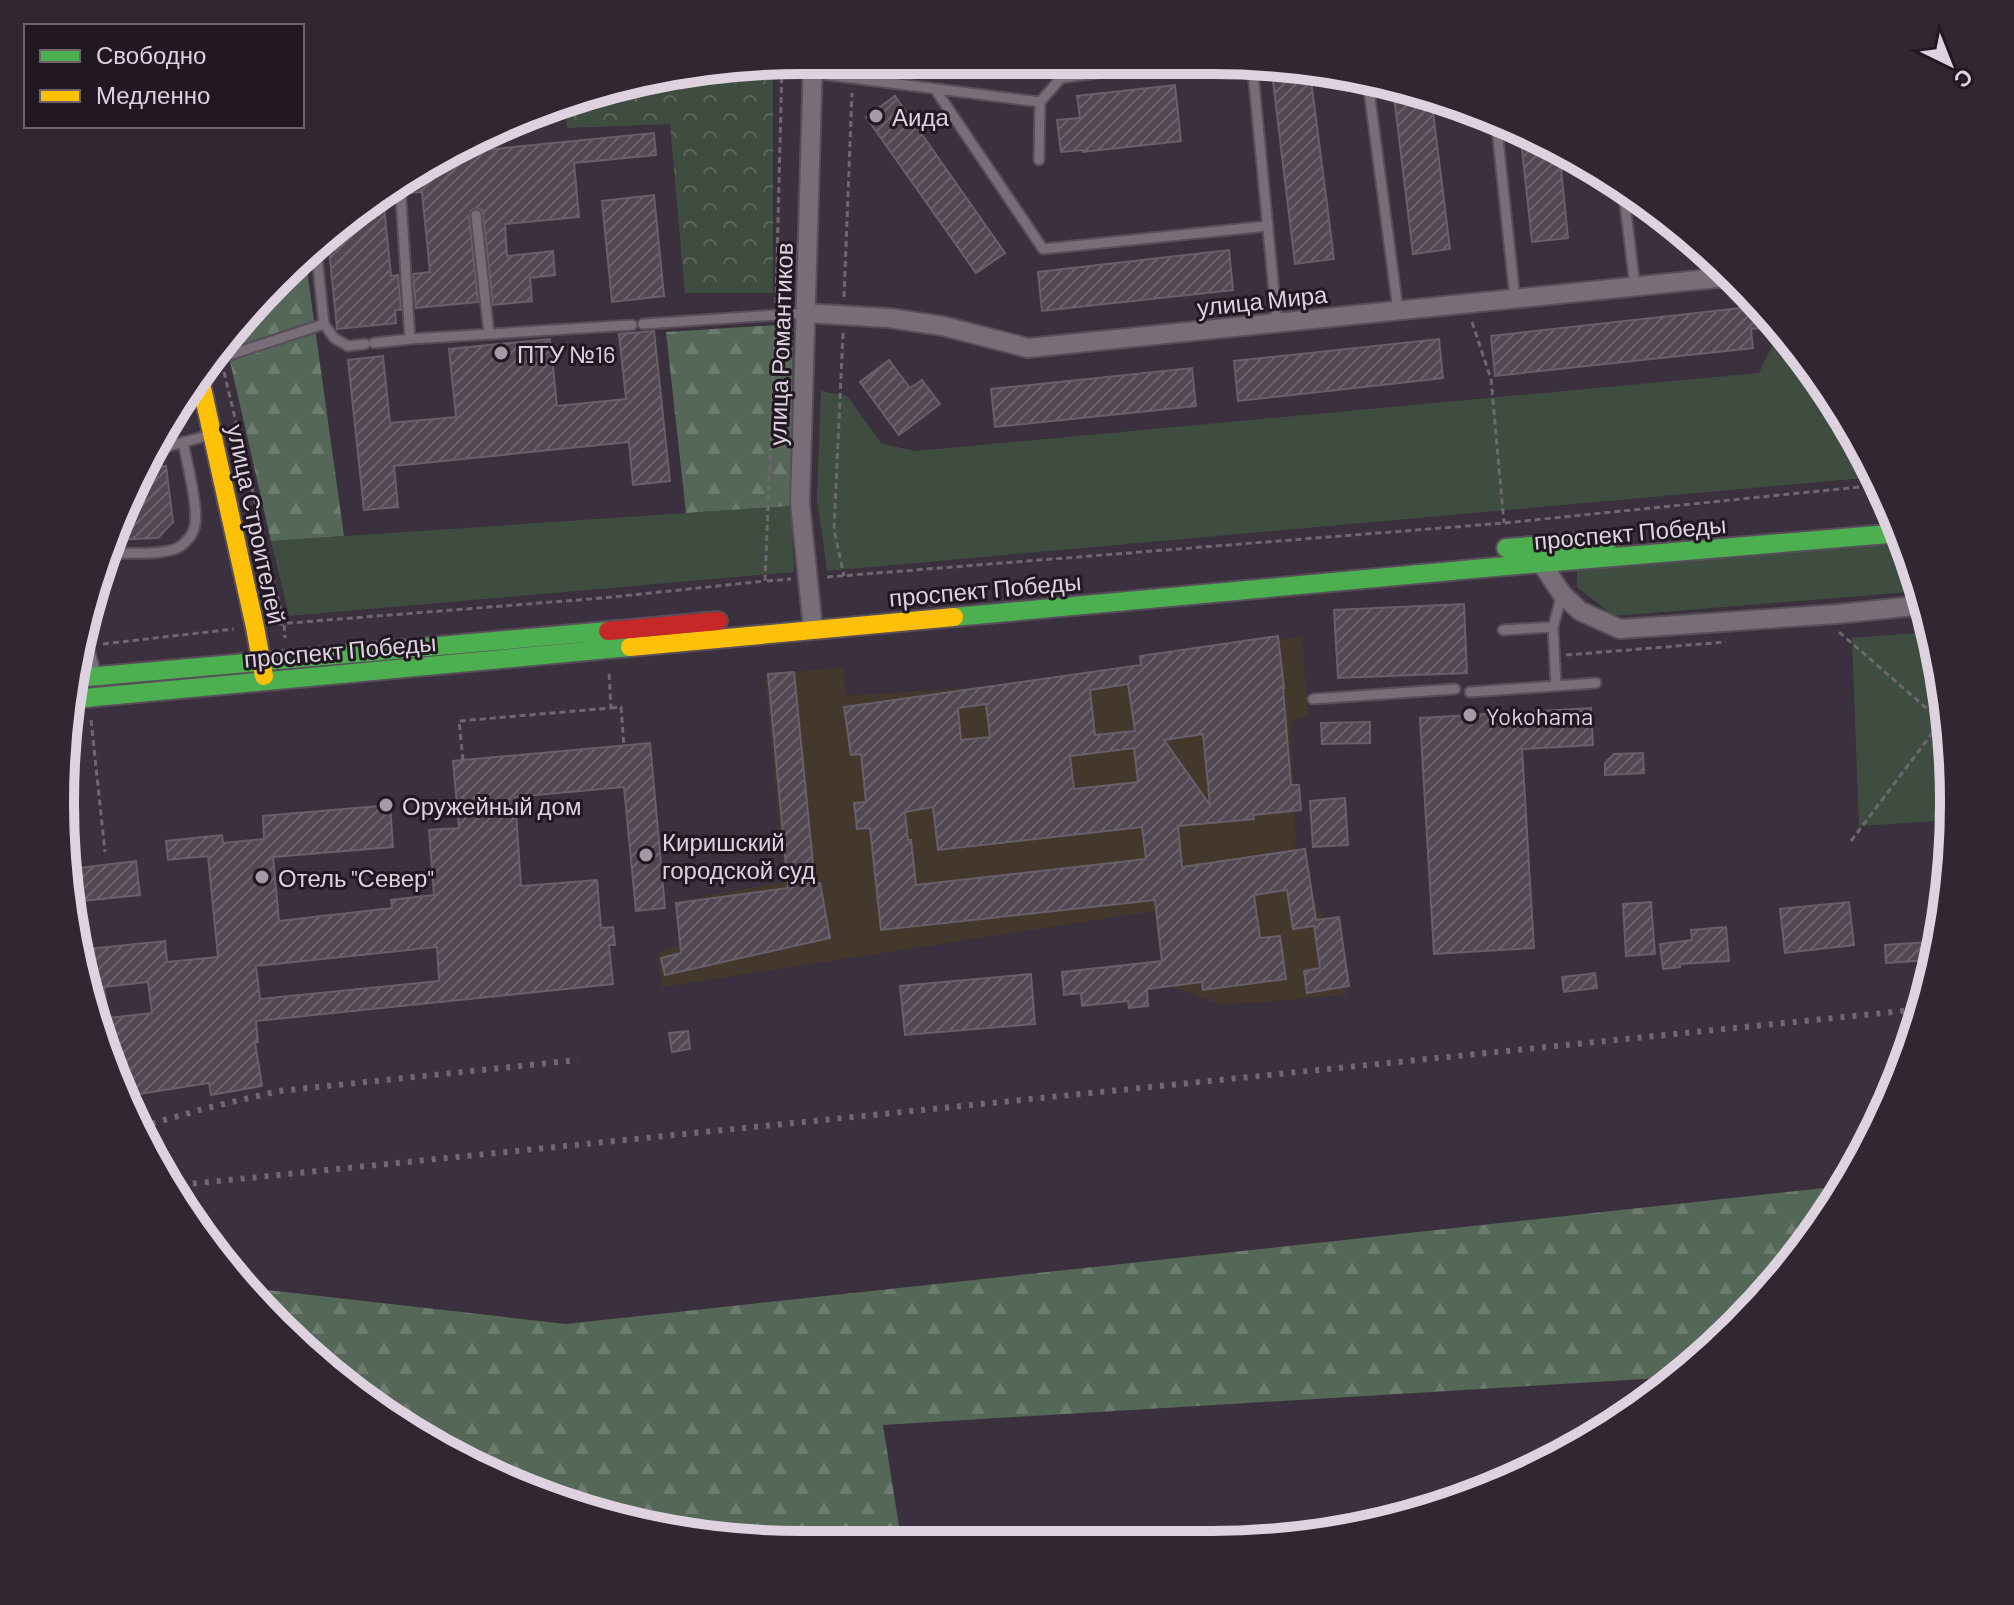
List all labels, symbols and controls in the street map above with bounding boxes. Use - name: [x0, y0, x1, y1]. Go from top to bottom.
- legend: [24, 24, 304, 128]
- north arrow: [1910, 24, 1990, 104]
- text: Свободно: [96, 40, 206, 69]
- text: С: [1950, 64, 1979, 94]
- text: Медленно: [96, 80, 210, 109]
- place label: Аида: [892, 102, 949, 131]
- marker: Аида: [867, 107, 885, 125]
- street label: улица Романтиков: [762, 242, 798, 446]
- street label: улица Мира: [1195, 279, 1329, 321]
- place label: ПТУ №16: [517, 339, 615, 368]
- marker: ПТУ №16: [492, 344, 510, 362]
- street label: улица Строителей: [222, 422, 292, 626]
- street label: проспект Победы: [1533, 509, 1727, 555]
- street label: проспект Победы: [888, 566, 1082, 612]
- street label: проспект Победы: [243, 627, 437, 673]
- place label: Yokohama: [1486, 701, 1593, 730]
- marker: Yokohama: [1461, 706, 1479, 724]
- place label: Оружейный дом: [402, 791, 581, 820]
- marker: Оружейный дом: [377, 796, 395, 814]
- place label: Киришский городской суд: [662, 827, 815, 884]
- marker: Киришский городской суд: [637, 846, 655, 864]
- place label: Отель "Север": [278, 863, 434, 892]
- marker: Отель "Север": [253, 868, 271, 886]

